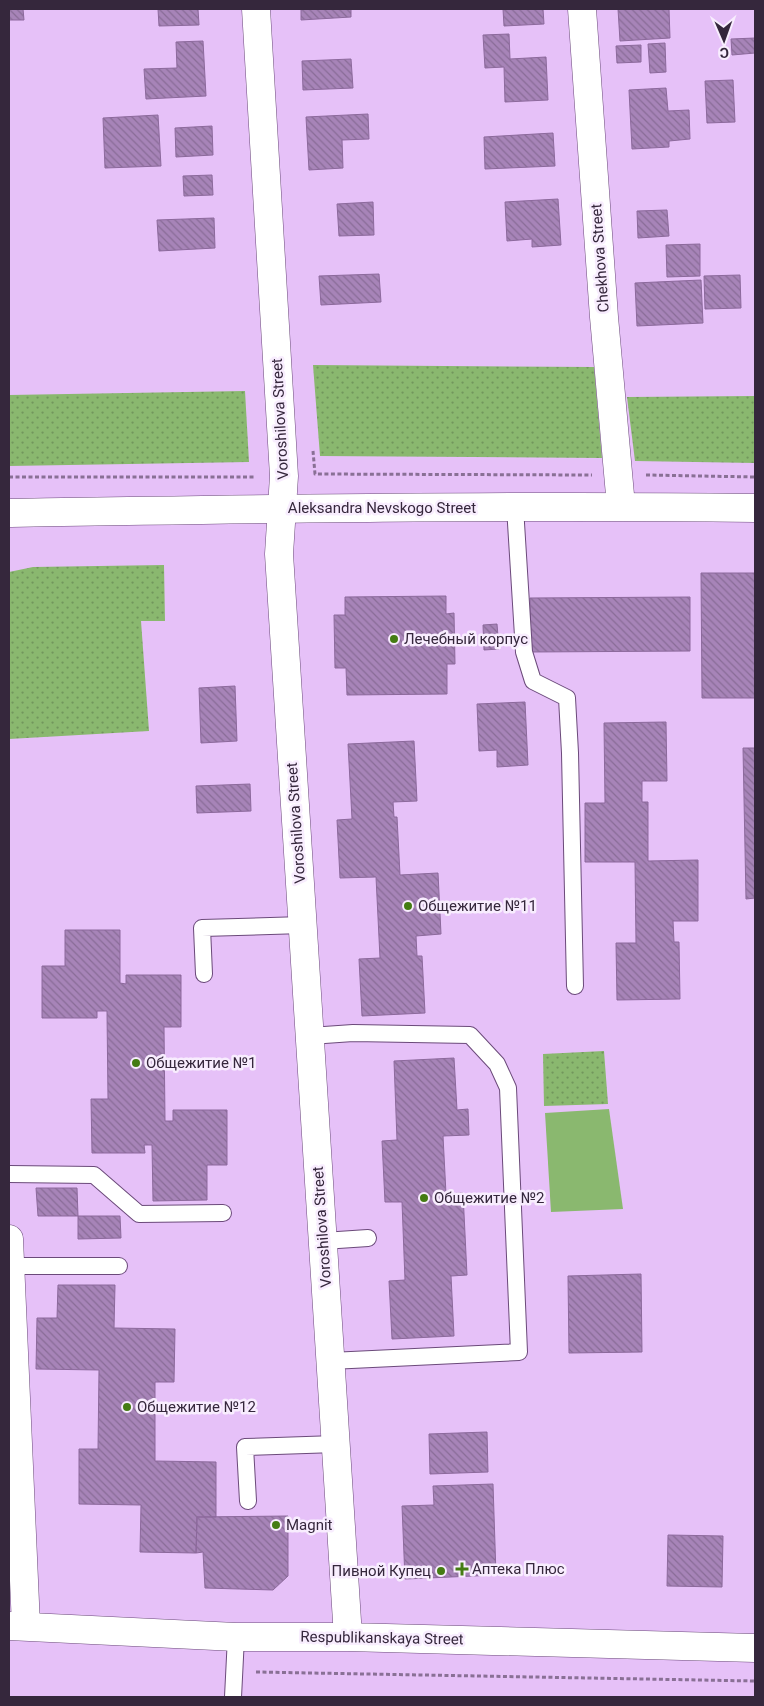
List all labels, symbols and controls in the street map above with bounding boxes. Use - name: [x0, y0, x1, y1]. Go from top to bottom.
- north arrow: [699, 15, 749, 65]
- text: С: [720, 45, 729, 61]
- street label: Chekhova Street: [587, 203, 613, 313]
- street label: Voroshilova Street: [268, 358, 292, 480]
- street label: Aleksandra Nevskogo Street: [288, 499, 476, 517]
- place label: Лечебный корпус: [404, 630, 528, 648]
- marker: Лечебный корпус: [388, 633, 400, 645]
- street label: Voroshilova Street: [283, 762, 309, 884]
- place label: Общежитие №11: [418, 897, 537, 915]
- marker: Общежитие №11: [402, 900, 414, 912]
- place label: Общежитие №1: [146, 1054, 257, 1072]
- marker: Общежитие №1: [130, 1057, 142, 1069]
- street label: Voroshilova Street: [309, 1166, 335, 1288]
- place label: Общежитие №2: [434, 1189, 545, 1207]
- marker: Общежитие №2: [418, 1192, 430, 1204]
- place label: Общежитие №12: [137, 1398, 256, 1416]
- marker: Общежитие №12: [121, 1401, 133, 1413]
- place label: Magnit: [286, 1516, 333, 1534]
- marker: Magnit: [270, 1519, 282, 1531]
- place label: Аптека Плюс: [472, 1560, 565, 1578]
- place label: Пивной Купец: [332, 1562, 431, 1580]
- marker: Аптека Плюс: [456, 1563, 468, 1575]
- marker: Пивной Купец: [435, 1565, 447, 1577]
- street label: Respublikanskaya Street: [300, 1628, 464, 1648]

